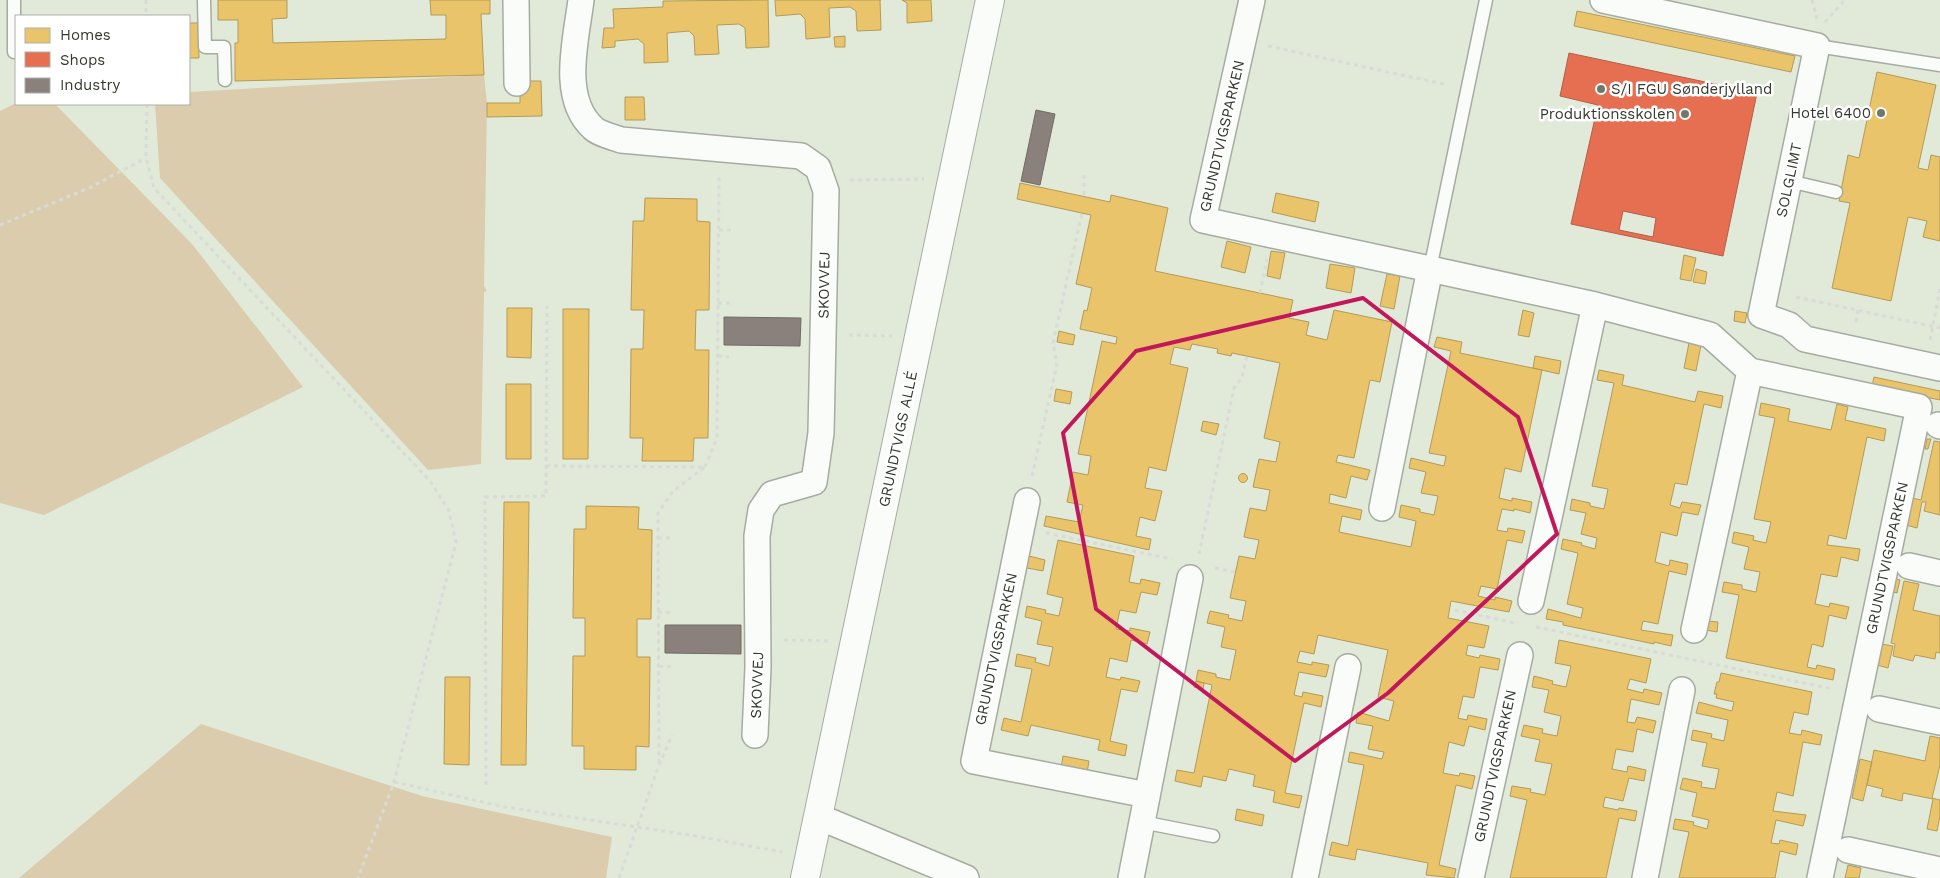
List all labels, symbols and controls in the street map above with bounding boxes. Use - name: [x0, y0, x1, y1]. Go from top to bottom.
- legend: [15, 15, 190, 105]
- text: Homes: [60, 26, 111, 44]
- text: Shops: [60, 51, 105, 69]
- street label: GRUNDTVIGSPARKEN: [1196, 58, 1248, 214]
- text: Industry: [60, 76, 121, 94]
- place label: S/I FGU Sønderjylland: [1611, 80, 1772, 98]
- marker: S/I FGU Sønderjylland: [1595, 83, 1607, 95]
- place label: Hotel 6400: [1790, 104, 1871, 122]
- place label: Produktionsskolen: [1540, 105, 1675, 123]
- marker: Hotel 6400: [1875, 107, 1887, 119]
- marker: Produktionsskolen: [1679, 108, 1691, 120]
- street label: SOLGLIMT: [1772, 141, 1806, 219]
- street label: SKOVVEJ: [814, 251, 834, 319]
- street label: GRUNDTVIGS ALLÉ: [875, 369, 921, 509]
- street label: GRUNDTVIGSPARKEN: [1862, 480, 1912, 636]
- street label: GRUNDTVIGSPARKEN: [971, 571, 1021, 727]
- street label: SKOVVEJ: [747, 651, 767, 719]
- street label: GRUNDTVIGSPARKEN: [1470, 688, 1520, 844]

